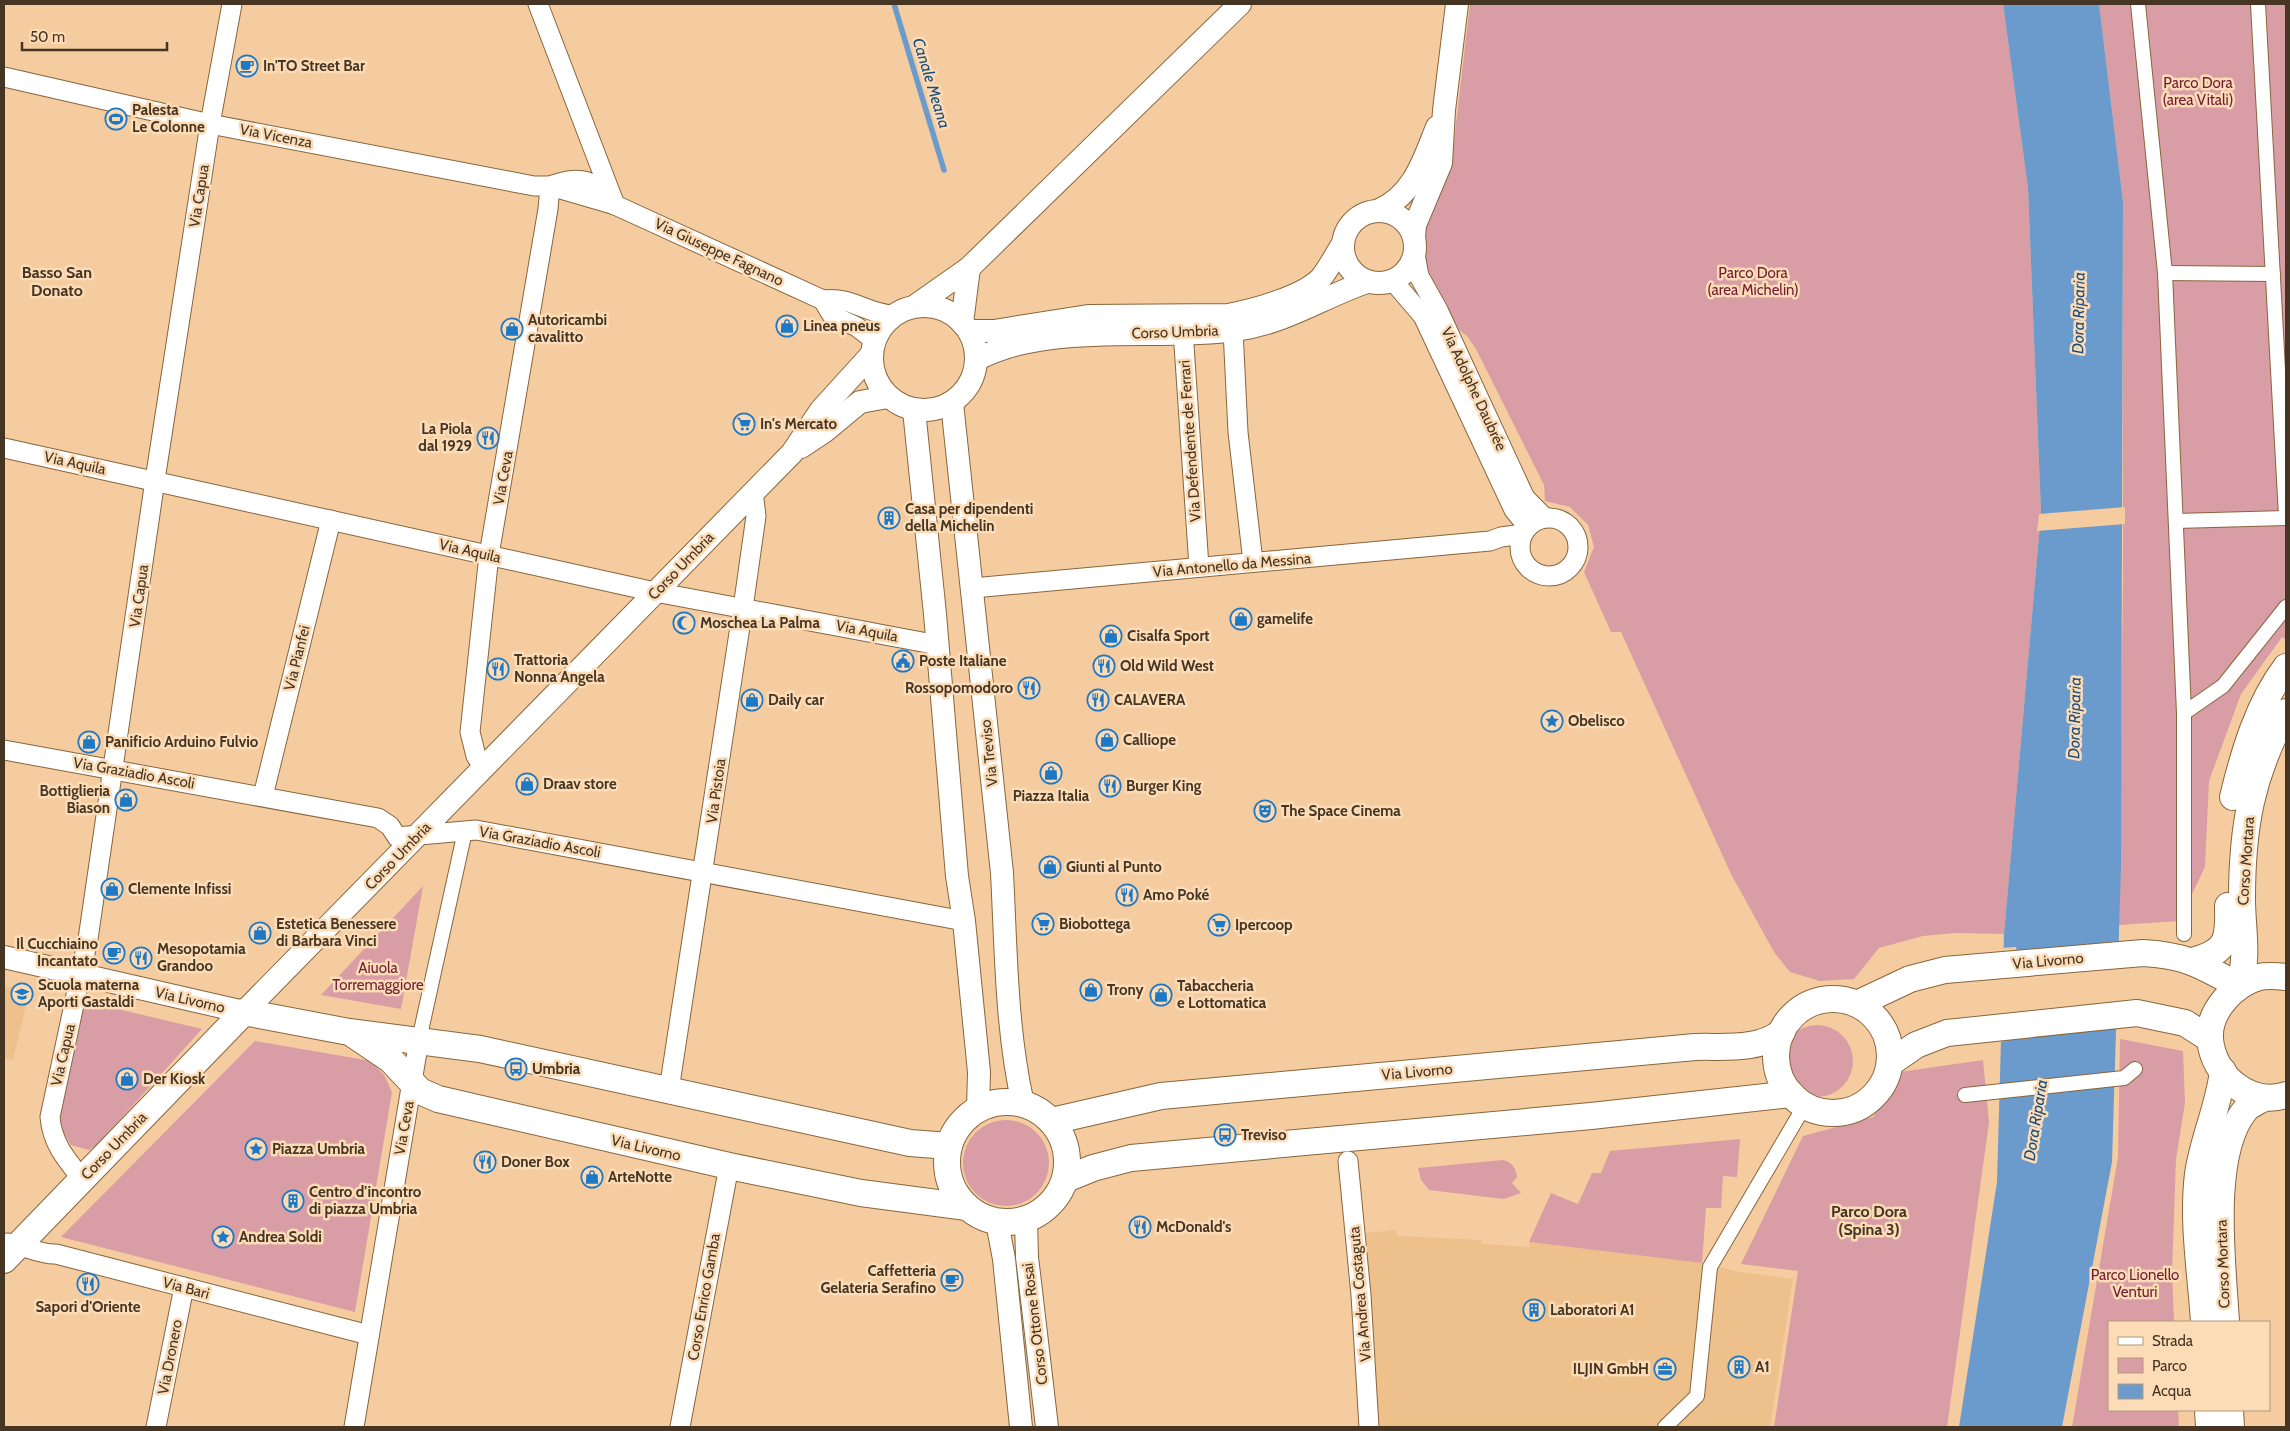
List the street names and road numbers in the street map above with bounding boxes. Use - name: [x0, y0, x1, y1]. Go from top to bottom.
- street label: Via Vicenza: [238, 120, 315, 152]
- street label: Via Capua: [185, 162, 213, 229]
- street label: Via Giuseppe Fagnano: [652, 214, 786, 290]
- street label: Corso Umbria: [1131, 321, 1220, 343]
- street label: Via Adolphe Daubrée: [1437, 324, 1511, 454]
- street label: Via Defendente de Ferrari: [1175, 360, 1205, 522]
- street label: Via Aquila: [42, 448, 108, 478]
- street label: Via Ceva: [489, 449, 517, 507]
- street label: Corso Umbria: [644, 528, 718, 604]
- street label: Via Aquila: [437, 535, 503, 567]
- street label: Via Antonello da Messina: [1152, 549, 1313, 581]
- street label: Via Capua: [126, 563, 152, 629]
- street label: Via Aquila: [834, 616, 900, 646]
- street label: Via Pianfei: [280, 624, 314, 692]
- street label: Via Treviso: [977, 719, 1001, 787]
- street label: Via Graziadio Ascoli: [72, 753, 196, 793]
- street label: Via Pistoia: [703, 757, 730, 824]
- street label: Corso Mortara: [2234, 815, 2258, 906]
- street label: Corso Umbria: [361, 818, 435, 894]
- street label: Via Graziadio Ascoli: [478, 822, 602, 862]
- street label: Via Livorno: [2012, 949, 2084, 973]
- street label: Via Livorno: [153, 983, 227, 1017]
- street label: Via Capua: [47, 1021, 79, 1088]
- street label: Via Livorno: [1381, 1060, 1453, 1084]
- street label: Via Ceva: [390, 1099, 418, 1157]
- street label: Corso Umbria: [77, 1108, 151, 1184]
- street label: Via Livorno: [609, 1131, 683, 1165]
- street label: Corso Mortara: [2212, 1218, 2234, 1309]
- street label: Via Andrea Costaguta: [1345, 1225, 1375, 1362]
- street label: Corso Enrico Gamba: [684, 1231, 724, 1362]
- street label: Corso Ottone Rosai: [1019, 1262, 1051, 1386]
- street label: Via Bari: [161, 1273, 211, 1303]
- street label: Via Dronero: [154, 1318, 186, 1396]

